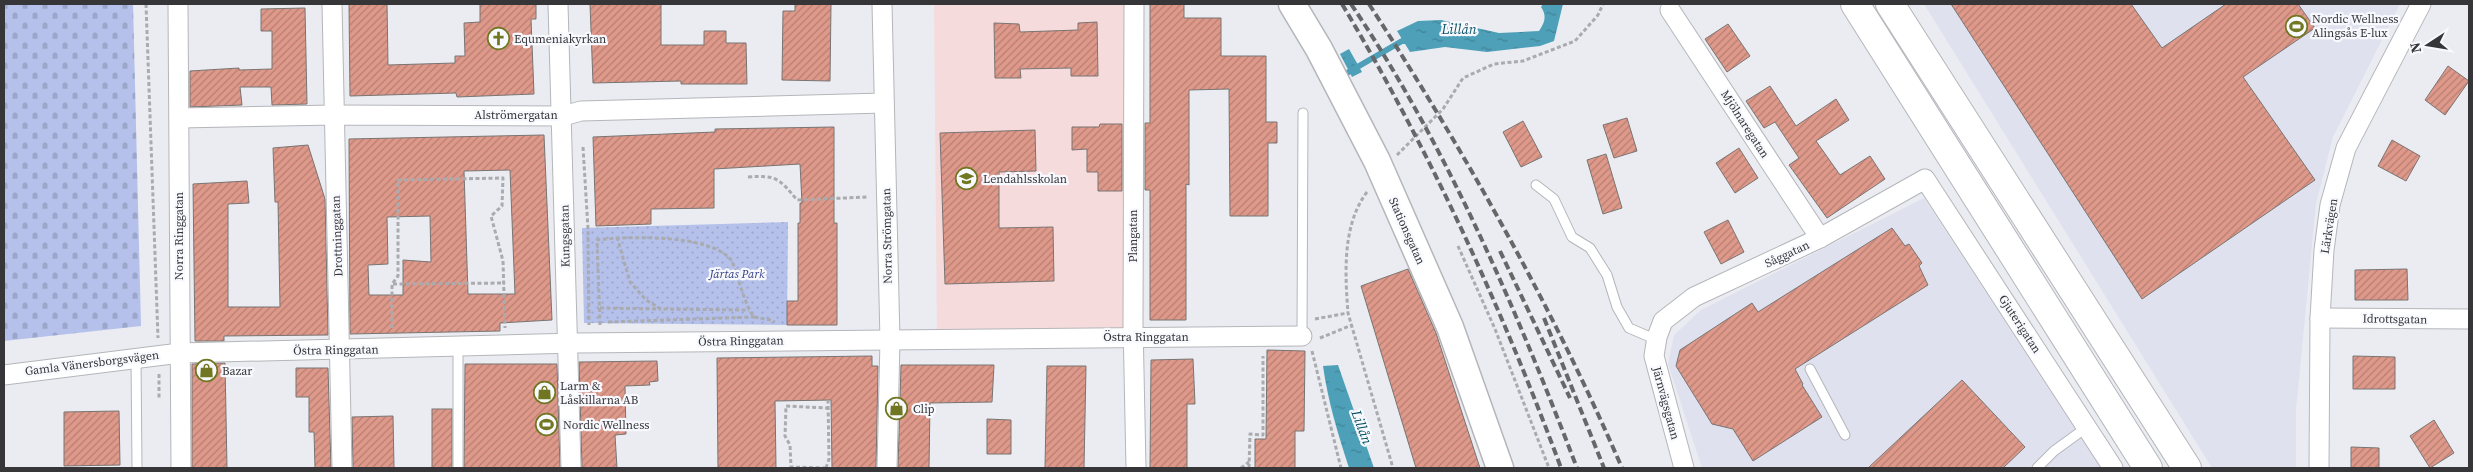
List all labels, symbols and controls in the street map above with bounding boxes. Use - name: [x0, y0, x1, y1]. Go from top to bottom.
- place label: Nordic Wellness Alingsås E-lux: [2312, 11, 2399, 41]
- sports icon: Nordic Wellness Alingsås E-lux: [2284, 14, 2308, 38]
- water label: Lillån: [1440, 19, 1477, 39]
- north arrow: [2403, 20, 2453, 70]
- church icon: Equmeniakyrkan: [486, 27, 510, 51]
- place label: Equmeniakyrkan: [514, 31, 606, 47]
- text: N: [2404, 41, 2426, 55]
- street label: Mjölnaregatan: [1717, 87, 1773, 161]
- street label: Alströmergatan: [474, 107, 558, 123]
- school or university icon: Lendahlsskolan: [955, 167, 979, 191]
- place label: Lendahlsskolan: [983, 171, 1067, 187]
- street label: Norra Strömgatan: [878, 188, 896, 284]
- street label: Norra Ringgatan: [171, 192, 187, 280]
- street label: Drottninggatan: [328, 195, 346, 277]
- street label: Stationsgatan: [1385, 195, 1429, 267]
- street label: Lärkvägen: [2317, 197, 2341, 255]
- street label: Kungsgatan: [556, 204, 574, 268]
- street label: Plangatan: [1125, 209, 1141, 263]
- street label: Såggatan: [1762, 237, 1812, 271]
- park label: Järtas Park: [707, 266, 765, 282]
- street label: Gjuterigatan: [1995, 292, 2045, 356]
- street label: Idrottsgatan: [2362, 310, 2428, 328]
- street label: Östra Ringgatan: [1103, 329, 1189, 345]
- street label: Östra Ringgatan: [698, 332, 784, 350]
- street label: Östra Ringgatan: [293, 341, 379, 359]
- street label: Gamla Vänersborgsvägen: [24, 347, 160, 379]
- shop icon: Bazar: [194, 359, 218, 383]
- place label: Bazar: [222, 363, 252, 379]
- street label: Järnvägsgatan: [1648, 364, 1683, 441]
- place label: Larm & Låskillarna AB: [560, 378, 639, 408]
- shop icon: Larm & Låskillarna AB: [532, 381, 556, 405]
- shop icon: Clip: [885, 397, 909, 421]
- place label: Clip: [913, 401, 935, 417]
- water label: Lillån: [1346, 406, 1377, 447]
- sports icon: Nordic Wellness: [535, 413, 559, 437]
- place label: Nordic Wellness: [563, 417, 650, 433]

